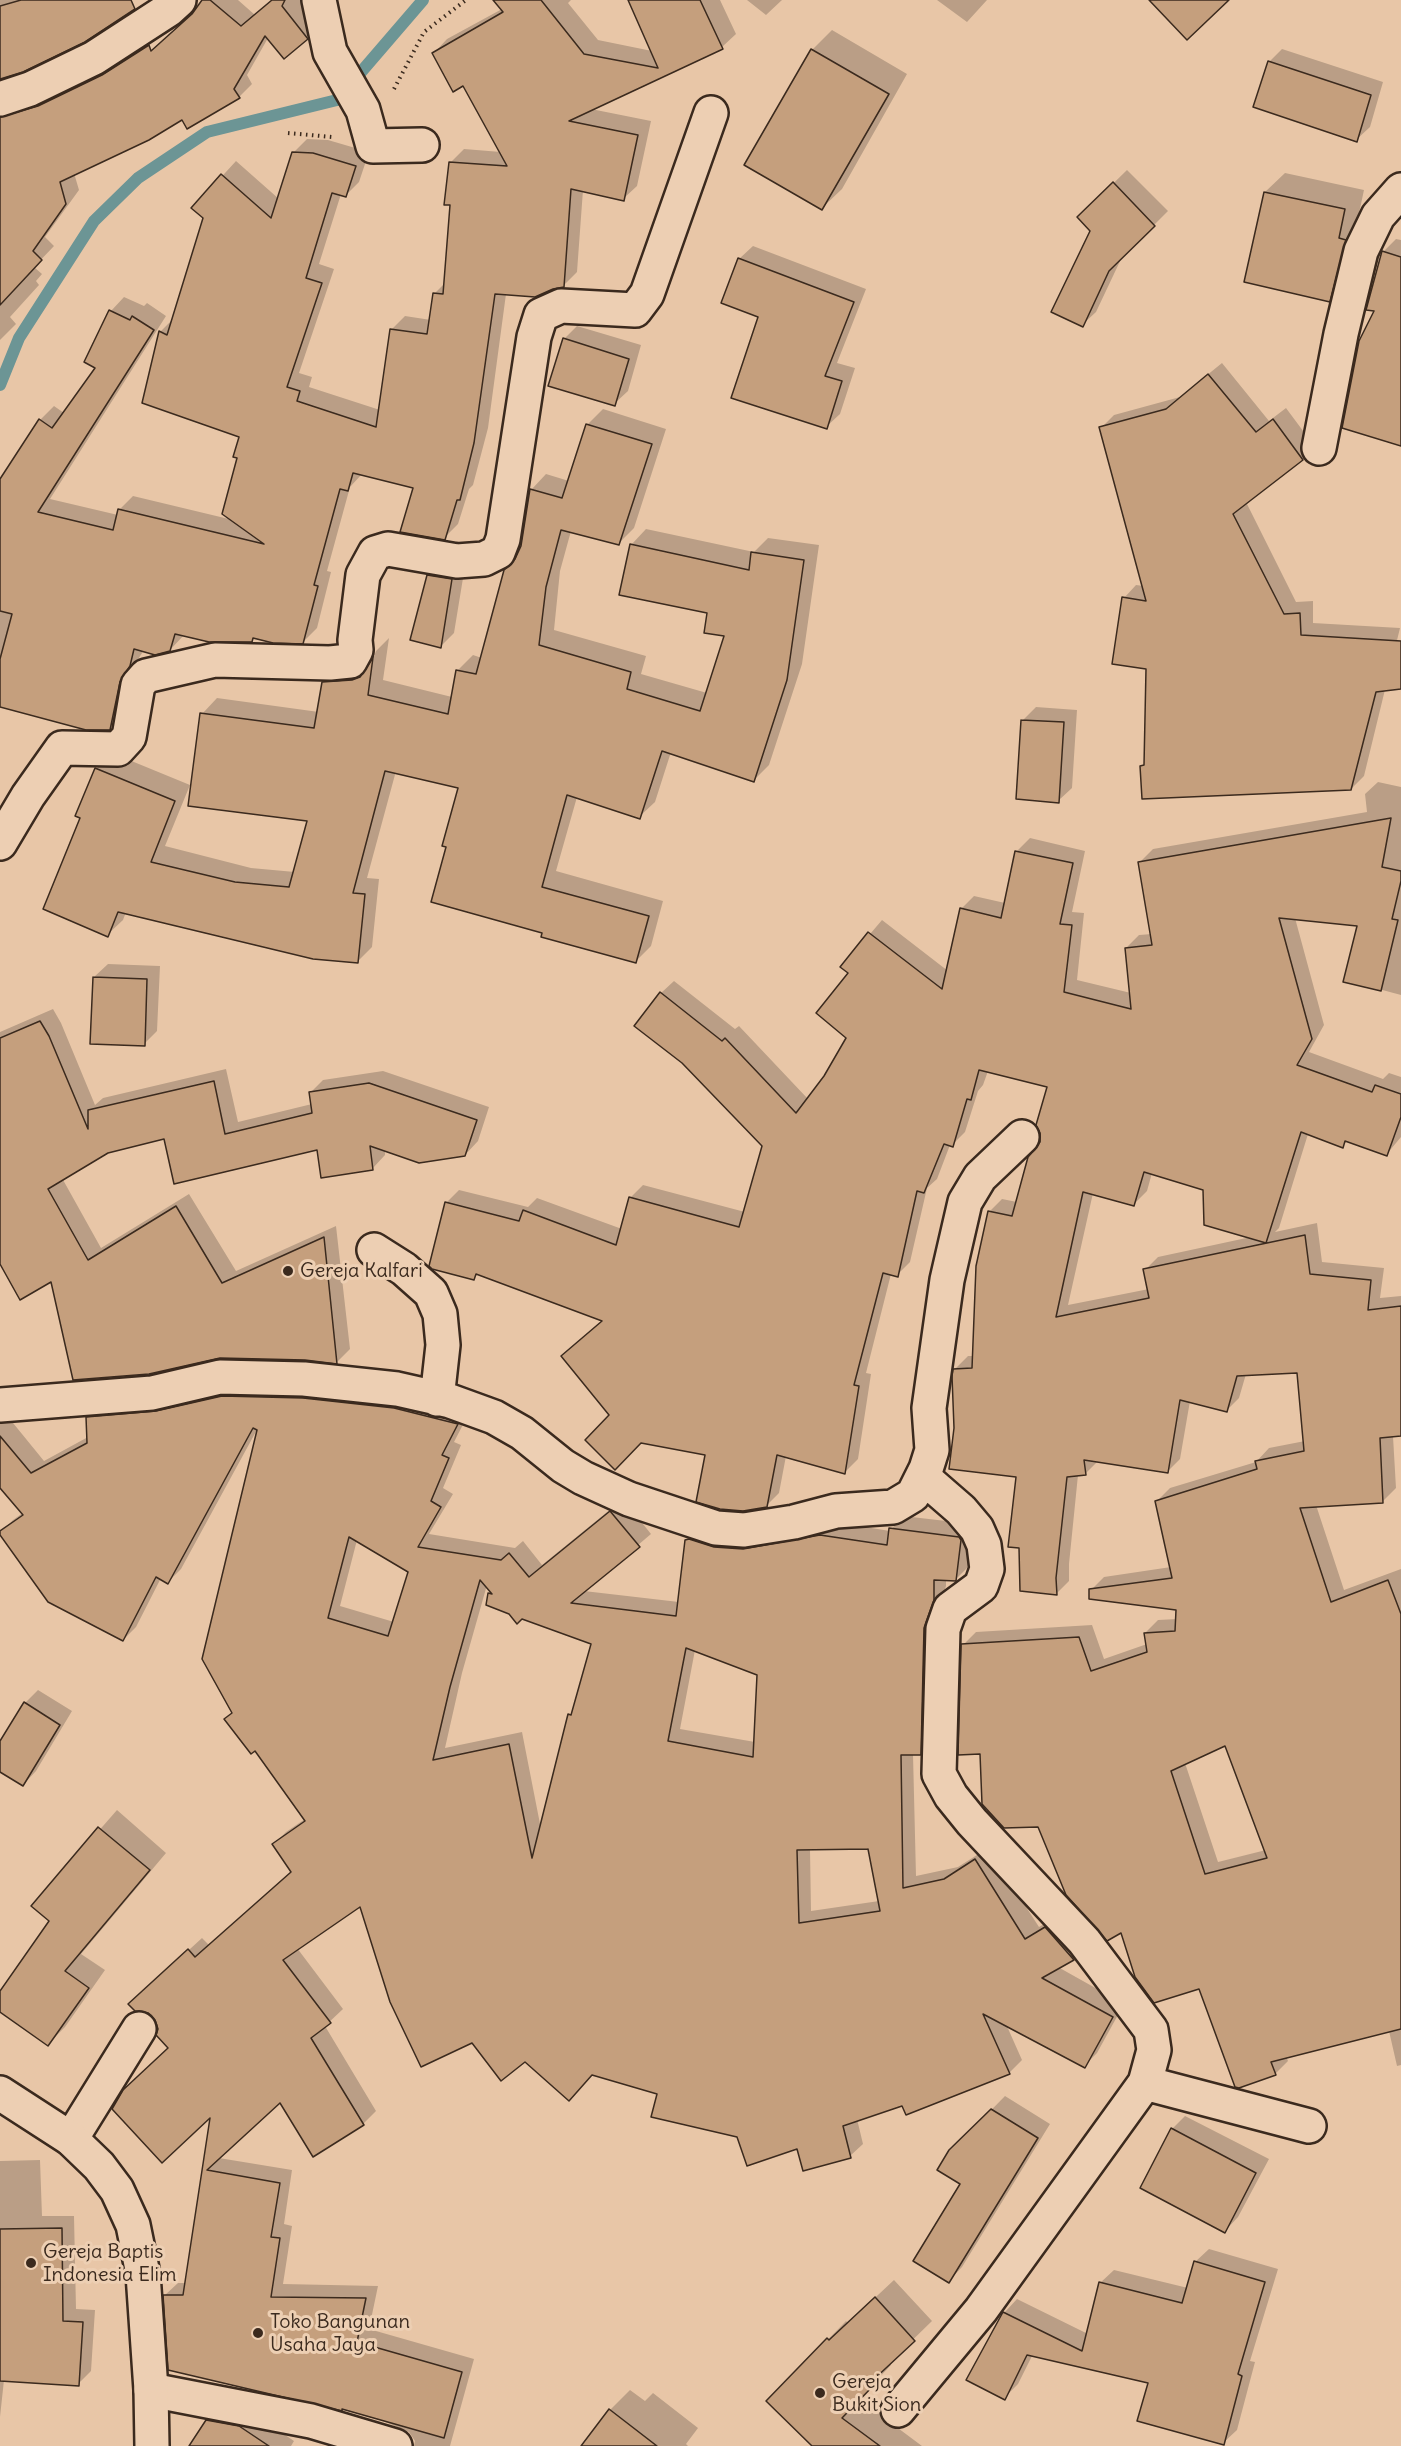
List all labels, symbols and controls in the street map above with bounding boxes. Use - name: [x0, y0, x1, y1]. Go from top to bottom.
- place label: Gereja Kalfari: [300, 1259, 423, 1283]
- marker: Gereja Kalfari: [281, 1264, 295, 1278]
- place label: Gereja Baptis Indonesia Elim: [43, 2240, 177, 2287]
- marker: Gereja Baptis Indonesia Elim: [24, 2256, 38, 2270]
- place label: Toko Bangunan Usaha Jaya: [270, 2310, 410, 2357]
- marker: Toko Bangunan Usaha Jaya: [251, 2326, 265, 2340]
- place label: Gereja Bukit Sion: [832, 2370, 921, 2417]
- marker: Gereja Bukit Sion: [813, 2386, 827, 2400]

